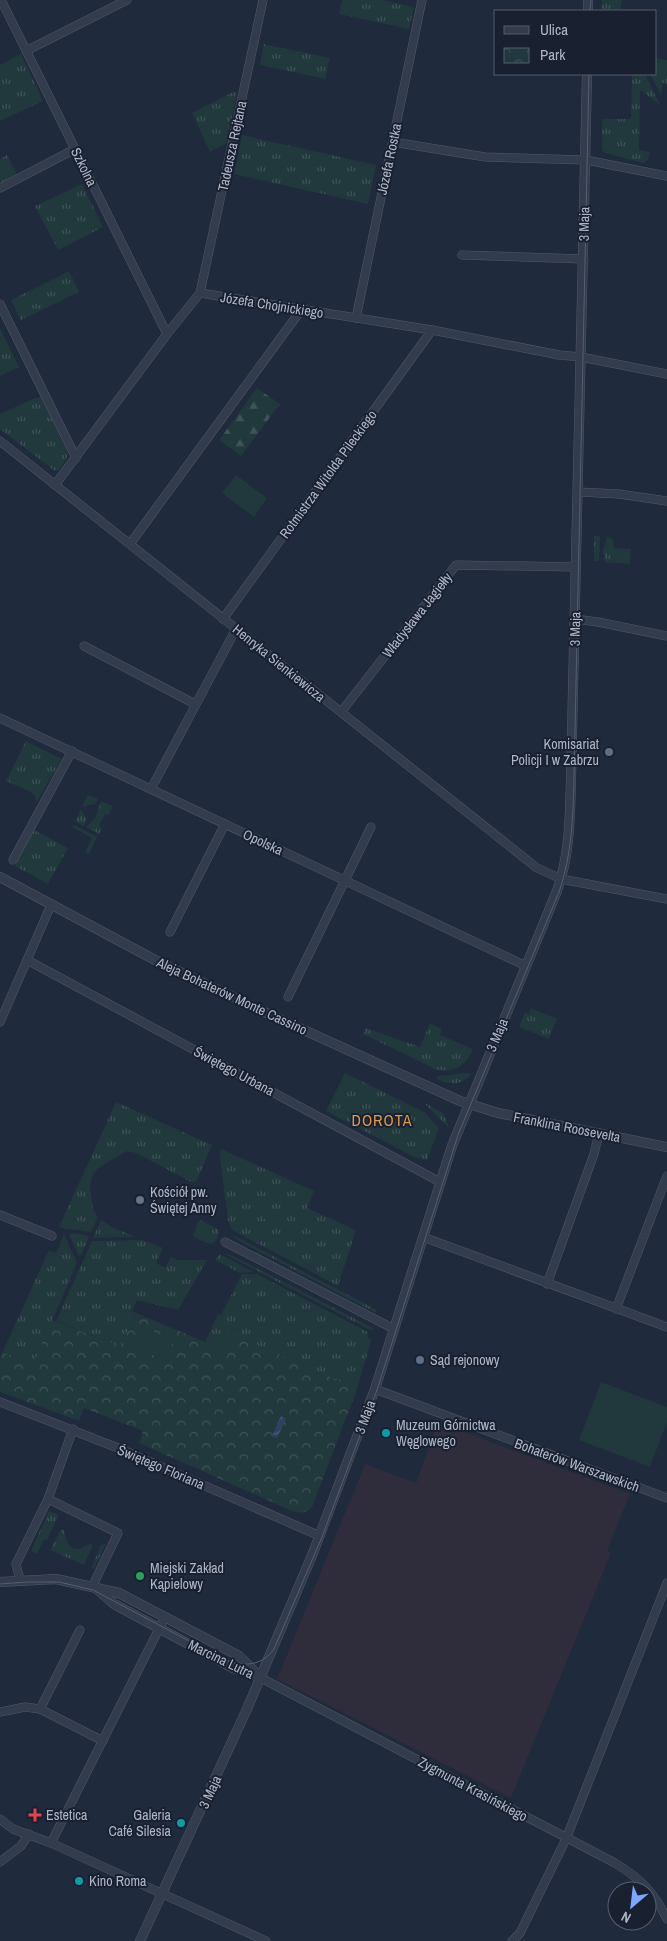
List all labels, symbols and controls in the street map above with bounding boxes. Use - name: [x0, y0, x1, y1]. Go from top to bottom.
- legend: [494, 10, 657, 75]
- text: Ulica: [540, 19, 568, 40]
- text: Park: [540, 44, 566, 65]
- street label: Tadeusza Rejtana: [214, 98, 251, 193]
- street label: Józefa Rostka: [373, 121, 405, 196]
- street label: Szkolna: [67, 145, 101, 190]
- street label: 3 Maja: [575, 206, 593, 241]
- street label: Józefa Chojnickiego: [219, 288, 325, 322]
- street label: Rotmistrza Witolda Pileckiego: [275, 406, 381, 542]
- street label: Władysława Jagiełły: [378, 569, 456, 661]
- street label: 3 Maja: [566, 611, 584, 646]
- street label: Henryka Sienkiewicza: [229, 620, 330, 706]
- place label: Komisariat Policji I w Zabrzu: [511, 735, 599, 769]
- marker: Komisariat Policji I w Zabrzu: [603, 746, 615, 758]
- street label: Opolska: [240, 825, 286, 859]
- street label: Aleja Bohaterów Monte Cassino: [153, 953, 310, 1039]
- street label: 3 Maja: [482, 1015, 512, 1054]
- street label: Świętego Urbana: [191, 1042, 278, 1100]
- street label: Franklina Roosevelta: [512, 1108, 623, 1146]
- district label: DOROTA: [351, 1109, 413, 1131]
- place label: Kościół pw. Świętej Anny: [150, 1183, 217, 1217]
- marker: Kościół pw. Świętej Anny: [134, 1194, 146, 1206]
- place label: Sąd rejonowy: [430, 1351, 500, 1369]
- marker: Sąd rejonowy: [414, 1354, 426, 1366]
- street label: 3 Maja: [351, 1397, 380, 1436]
- place label: Muzeum Górnictwa Węglowego: [396, 1416, 496, 1450]
- marker: Muzeum Górnictwa Węglowego: [380, 1427, 392, 1439]
- street label: Bohaterów Warszawskich: [512, 1434, 642, 1496]
- street label: Świętego Floriana: [115, 1441, 208, 1494]
- place label: Miejski Zakład Kąpielowy: [150, 1559, 224, 1593]
- marker: Miejski Zakład Kąpielowy: [134, 1570, 146, 1582]
- street label: Marcina Lutra: [185, 1635, 257, 1683]
- street label: Zygmunta Krasińskiego: [415, 1753, 531, 1825]
- street label: 3 Maja: [195, 1772, 226, 1811]
- place label: Estetica: [46, 1806, 88, 1824]
- place label: Galeria Café Silesia: [108, 1806, 172, 1840]
- marker: Estetica: [28, 1808, 42, 1822]
- marker: Galeria Café Silesia: [175, 1817, 187, 1829]
- place label: Kino Roma: [89, 1872, 147, 1890]
- marker: Kino Roma: [73, 1875, 85, 1887]
- north arrow: [607, 1881, 657, 1931]
- text: N: [618, 1908, 634, 1927]

